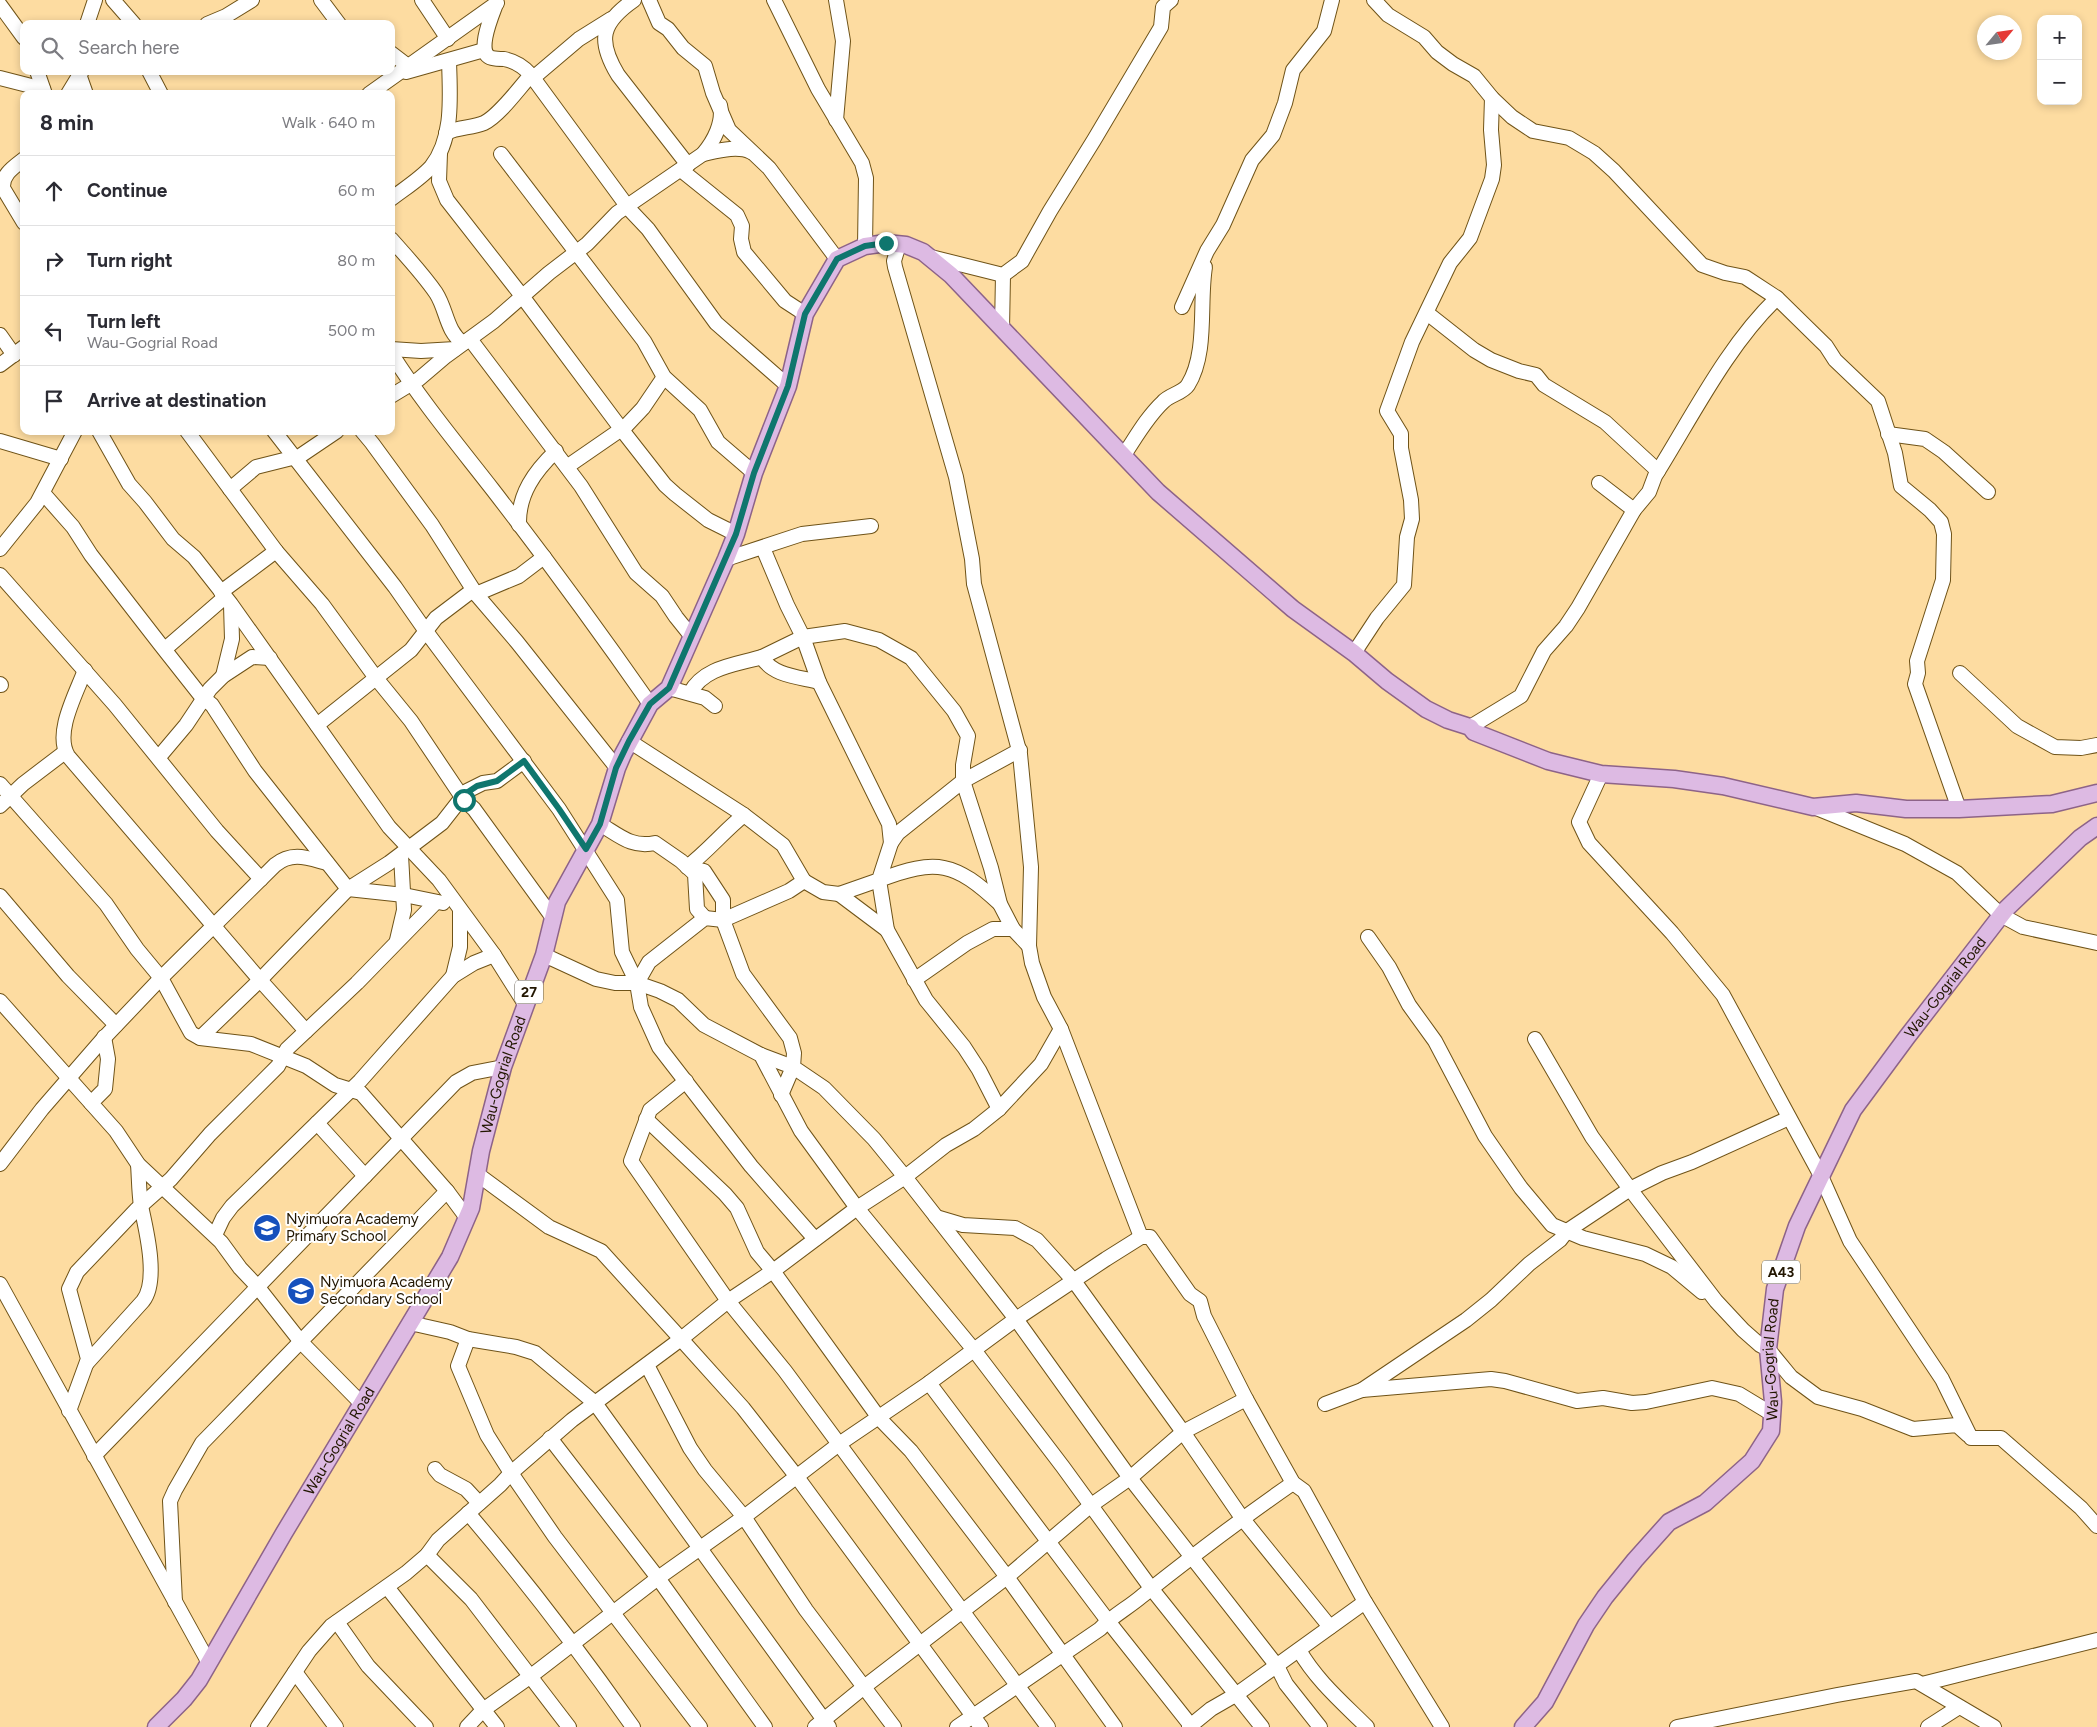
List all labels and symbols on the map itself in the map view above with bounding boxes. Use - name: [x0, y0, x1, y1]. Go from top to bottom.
- north arrow: [1977, 15, 2022, 60]
- route end: [875, 232, 898, 255]
- route start: [453, 789, 476, 812]
- street label: Wau-Gogrial Road: [1901, 933, 1990, 1041]
- road number: 27: [515, 980, 543, 1004]
- street label: Wau-Gogrial Road: [477, 1013, 530, 1136]
- place label: Nyimuora Academy Primary School: [286, 1210, 419, 1245]
- school or university icon: Nyimuora Academy Primary School: [252, 1213, 282, 1243]
- road number: A43: [1762, 1260, 1800, 1284]
- place label: Nyimuora Academy Secondary School: [320, 1273, 453, 1308]
- school or university icon: Nyimuora Academy Secondary School: [286, 1276, 316, 1306]
- street label: Wau-Gogrial Road: [1759, 1297, 1783, 1421]
- street label: Wau-Gogrial Road: [300, 1384, 379, 1498]

